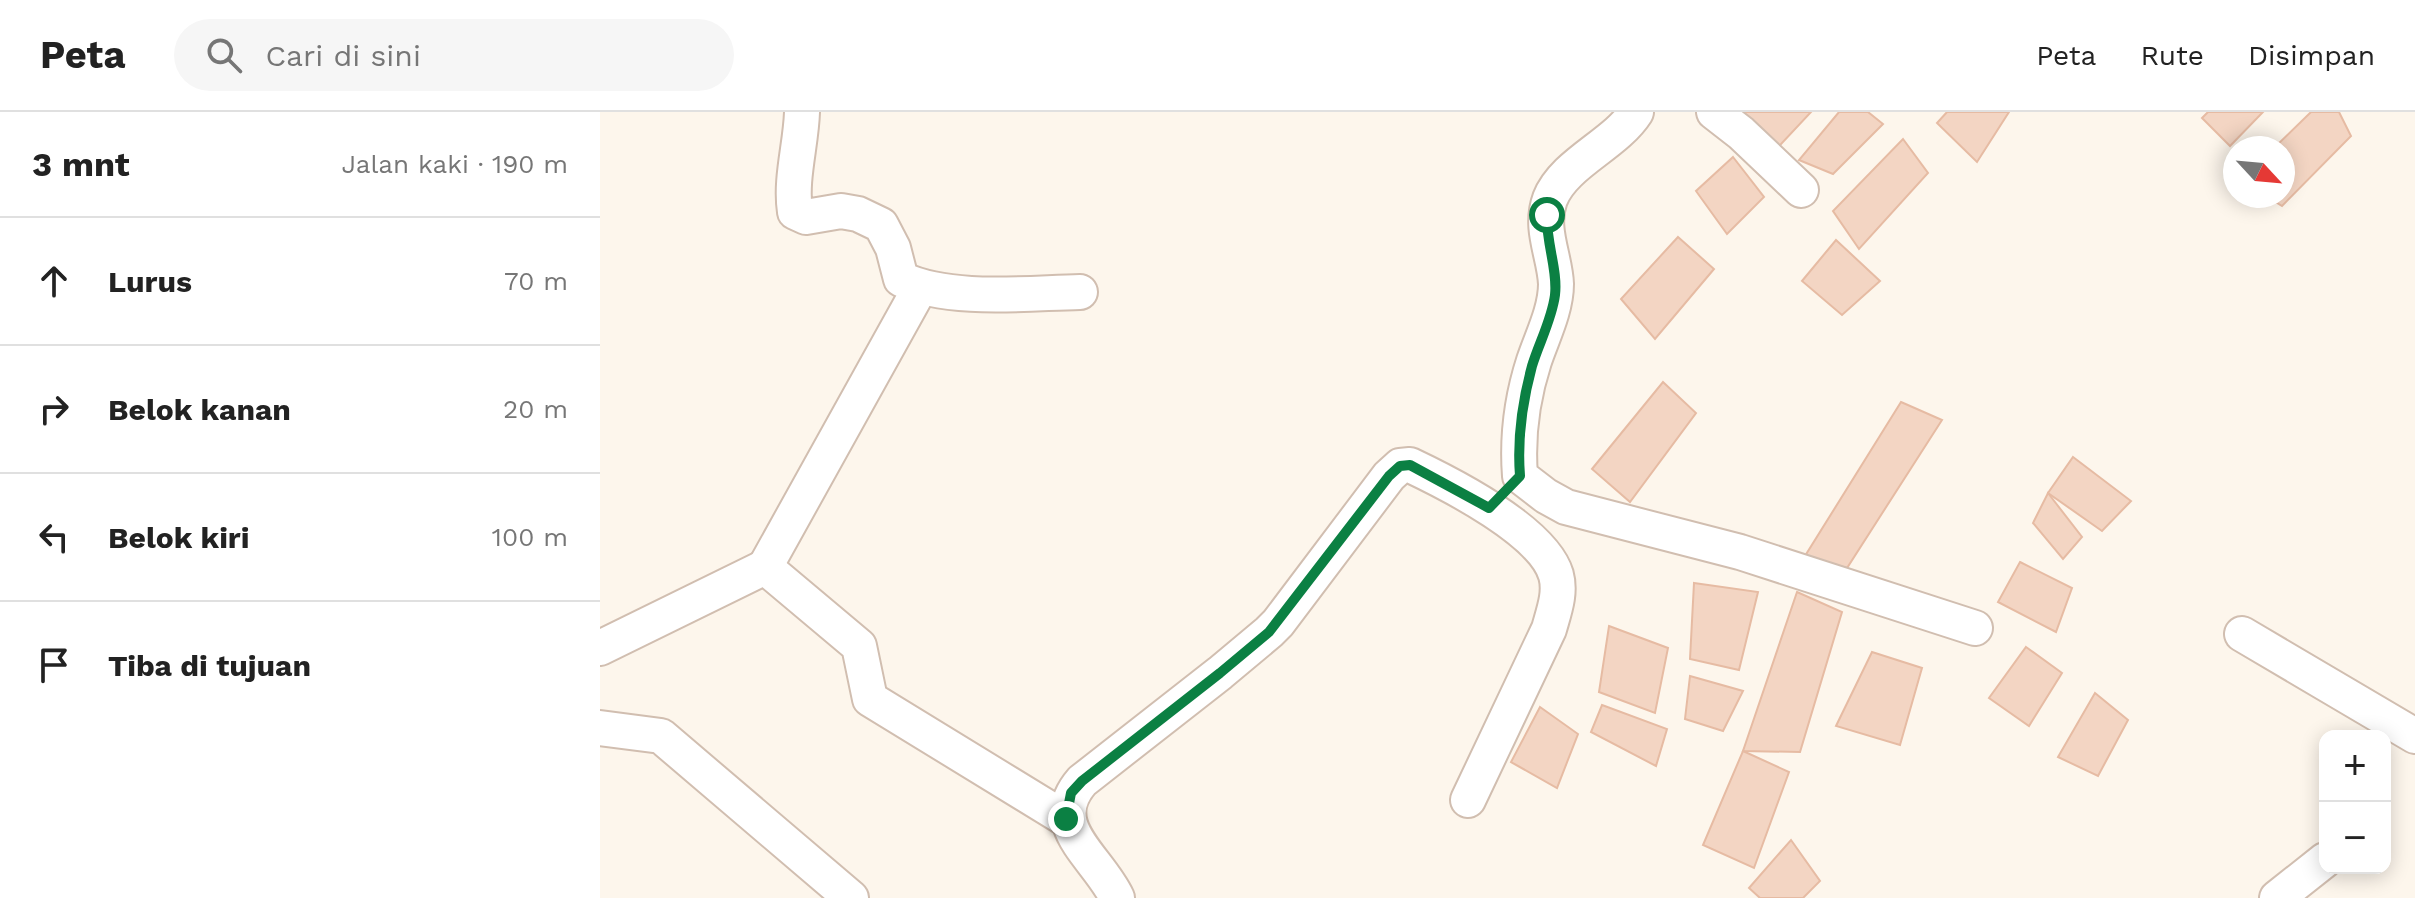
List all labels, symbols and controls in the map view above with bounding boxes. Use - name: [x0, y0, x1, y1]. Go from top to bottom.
- search box: [174, 19, 734, 91]
- text: Peta: [40, 33, 126, 77]
- icon: search: [202, 33, 246, 77]
- text: Cari di sini: [266, 38, 421, 73]
- text: Peta: [2036, 39, 2096, 72]
- text: Rute: [2140, 39, 2204, 72]
- text: Disimpan: [2248, 39, 2375, 72]
- north arrow: [2223, 136, 2295, 208]
- text: 3 mnt: [32, 144, 130, 184]
- text: Jalan kaki · 190 m: [341, 149, 568, 179]
- route start: [1529, 197, 1565, 233]
- icon: ahead: [32, 259, 76, 303]
- text: Lurus: [108, 264, 192, 299]
- text: 70 m: [504, 266, 568, 296]
- icon: right: [32, 387, 76, 431]
- text: Belok kanan: [108, 392, 291, 427]
- text: 20 m: [503, 394, 568, 424]
- icon: left: [32, 515, 76, 559]
- text: Belok kiri: [108, 520, 250, 555]
- text: 100 m: [492, 522, 568, 552]
- icon: arrive: [32, 643, 76, 687]
- text: Tiba di tujuan: [108, 648, 311, 683]
- map controls: [2319, 730, 2391, 874]
- button: +: [2319, 730, 2391, 802]
- route end: [1048, 801, 1084, 837]
- button: −: [2319, 802, 2391, 874]

